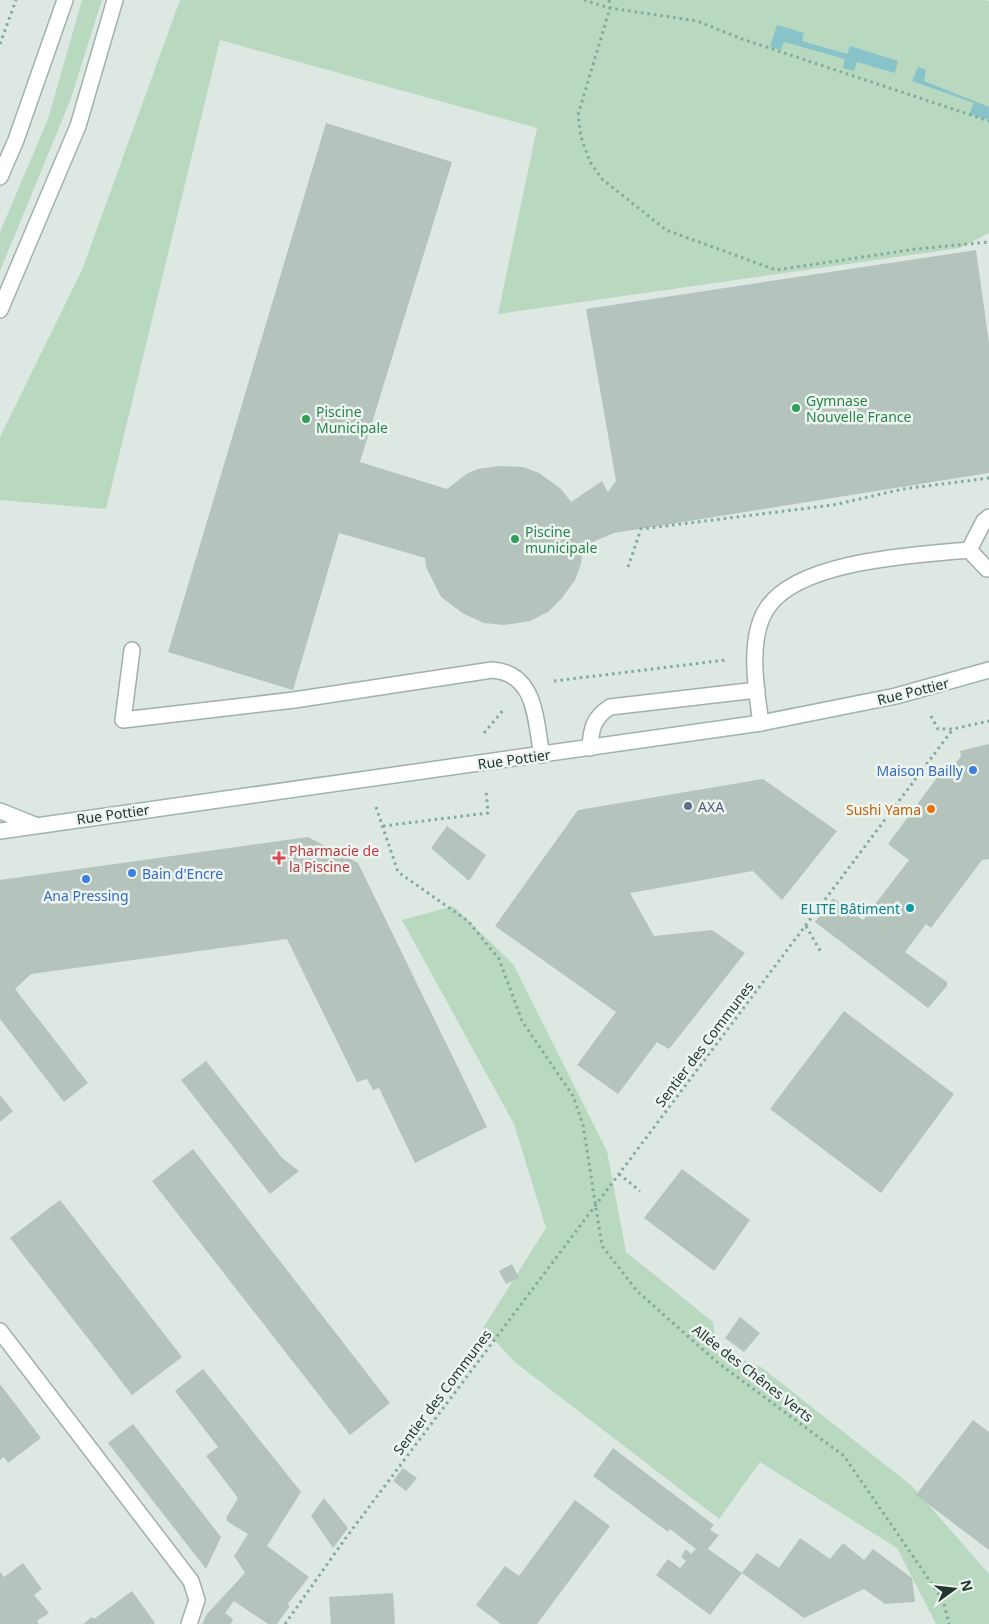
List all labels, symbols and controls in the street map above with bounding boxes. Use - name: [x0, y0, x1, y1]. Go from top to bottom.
- place label: Gymnase Nouvelle France: [806, 391, 912, 426]
- place label: Piscine Municipale: [316, 402, 388, 437]
- marker: Gymnase Nouvelle France: [790, 402, 802, 414]
- marker: Piscine Municipale: [300, 413, 312, 425]
- place label: Piscine municipale: [525, 522, 597, 557]
- marker: Piscine municipale: [509, 533, 521, 545]
- street label: Rue Pottier: [875, 673, 951, 709]
- street label: Rue Pottier: [476, 744, 552, 774]
- place label: Maison Bailly: [876, 761, 964, 780]
- marker: Maison Bailly: [967, 764, 979, 776]
- place label: AXA: [698, 797, 724, 816]
- street label: Rue Pottier: [75, 799, 151, 829]
- marker: AXA: [682, 800, 694, 812]
- place label: Sushi Yama: [846, 800, 921, 819]
- marker: Sushi Yama: [925, 803, 937, 815]
- place label: Pharmacie de la Piscine: [289, 841, 379, 876]
- marker: Pharmacie de la Piscine: [273, 852, 285, 864]
- place label: Bain d'Encre: [142, 864, 223, 883]
- marker: Bain d'Encre: [126, 867, 138, 879]
- marker: Ana Pressing: [80, 873, 92, 885]
- place label: Ana Pressing: [43, 886, 129, 905]
- place label: ELITE Bâtiment: [801, 899, 900, 918]
- marker: ELITE Bâtiment: [904, 902, 916, 914]
- street label: Sentier des Communes: [651, 977, 758, 1111]
- street label: Allée des Chênes Verts: [689, 1320, 818, 1426]
- street label: Sentier des Communes: [389, 1325, 496, 1459]
- north arrow: [929, 1564, 979, 1614]
- text: N: [956, 1578, 978, 1593]

